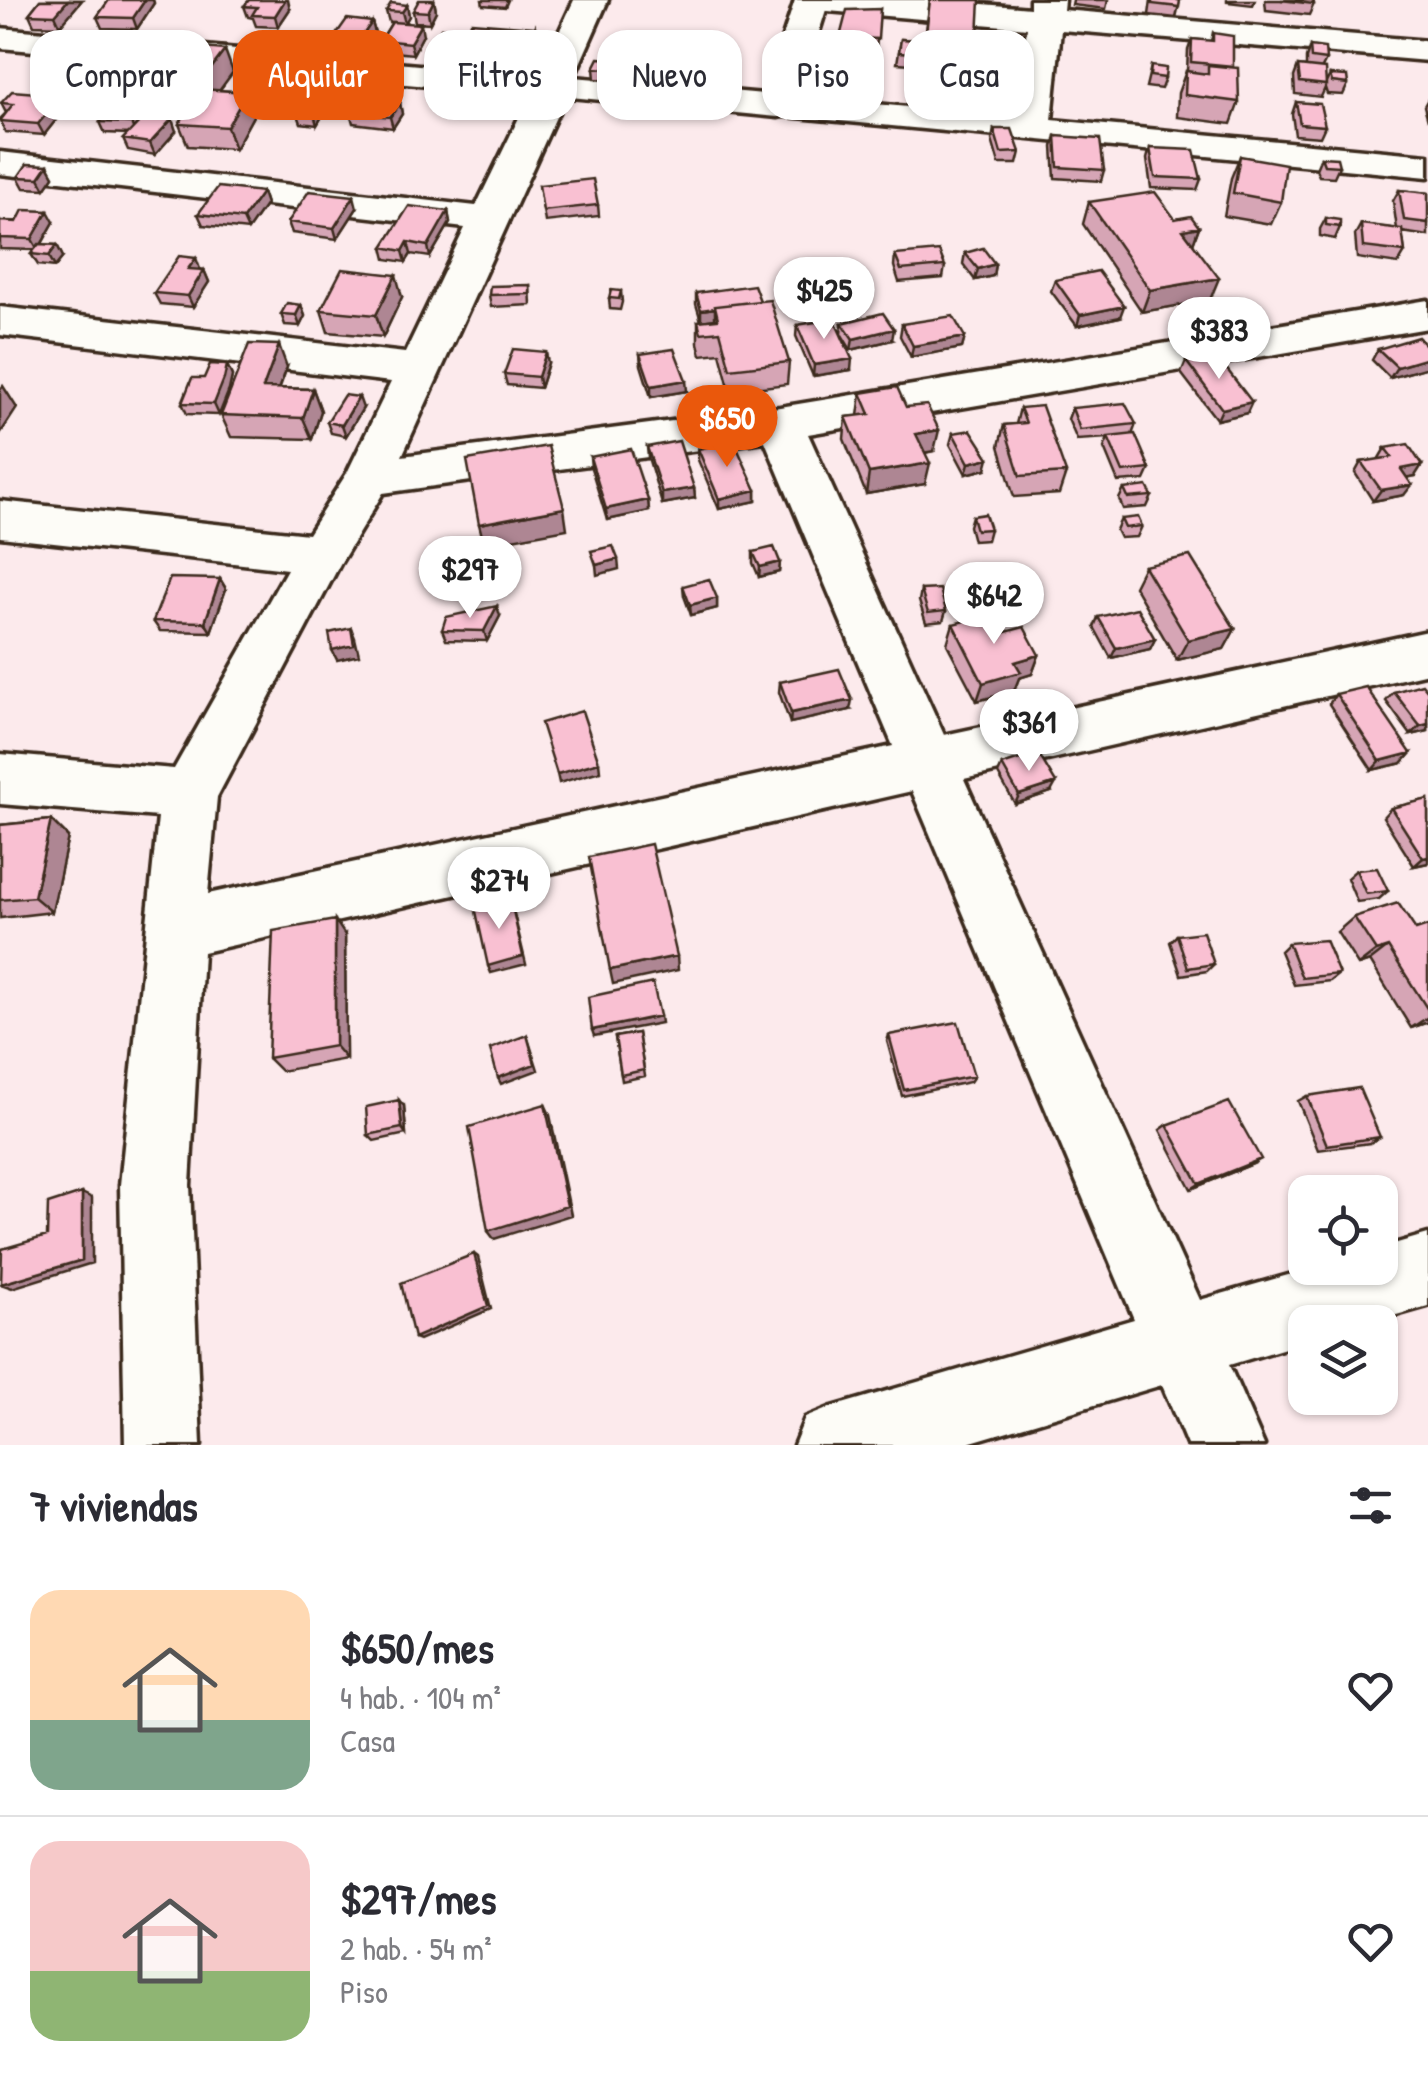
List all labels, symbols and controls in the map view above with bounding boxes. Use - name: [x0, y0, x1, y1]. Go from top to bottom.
- chip: Comprar: [30, 30, 213, 120]
- chip: Alquilar: [233, 30, 404, 120]
- chip: Filtros: [424, 30, 577, 120]
- chip: Nuevo: [597, 30, 742, 120]
- chip: Piso: [762, 30, 884, 120]
- chip: Casa: [904, 30, 1034, 120]
- pin: $425: [765, 257, 883, 342]
- text: $425: [796, 268, 852, 311]
- pin: $383: [1160, 297, 1278, 382]
- text: $383: [1190, 308, 1248, 351]
- pin: $650: [668, 385, 786, 470]
- text: $650: [699, 396, 755, 439]
- pin: $297: [411, 536, 529, 621]
- text: $297: [441, 547, 499, 590]
- pin: $642: [935, 562, 1053, 647]
- text: $642: [966, 573, 1022, 616]
- pin: $361: [970, 689, 1088, 774]
- text: $361: [1002, 700, 1056, 743]
- pin: $274: [440, 847, 558, 932]
- text: $274: [469, 858, 529, 901]
- map controls: [1288, 1175, 1398, 1415]
- button: locate: [1288, 1175, 1398, 1285]
- button: layers: [1288, 1305, 1398, 1415]
- text: 7 viviendas: [30, 1477, 198, 1534]
- icon: filters: [1343, 1478, 1398, 1533]
- text: $650/mes: [340, 1619, 494, 1676]
- icon: home: [110, 1630, 230, 1750]
- icon: heart: [1343, 1663, 1398, 1718]
- text: 4 hab. · 104 m²: [340, 1676, 501, 1719]
- text: Casa: [340, 1719, 395, 1762]
- text: $297/mes: [340, 1870, 496, 1927]
- icon: home: [110, 1881, 230, 2001]
- icon: heart: [1343, 1914, 1398, 1969]
- text: 2 hab. · 54 m²: [340, 1927, 492, 1970]
- text: Piso: [340, 1970, 388, 2013]

